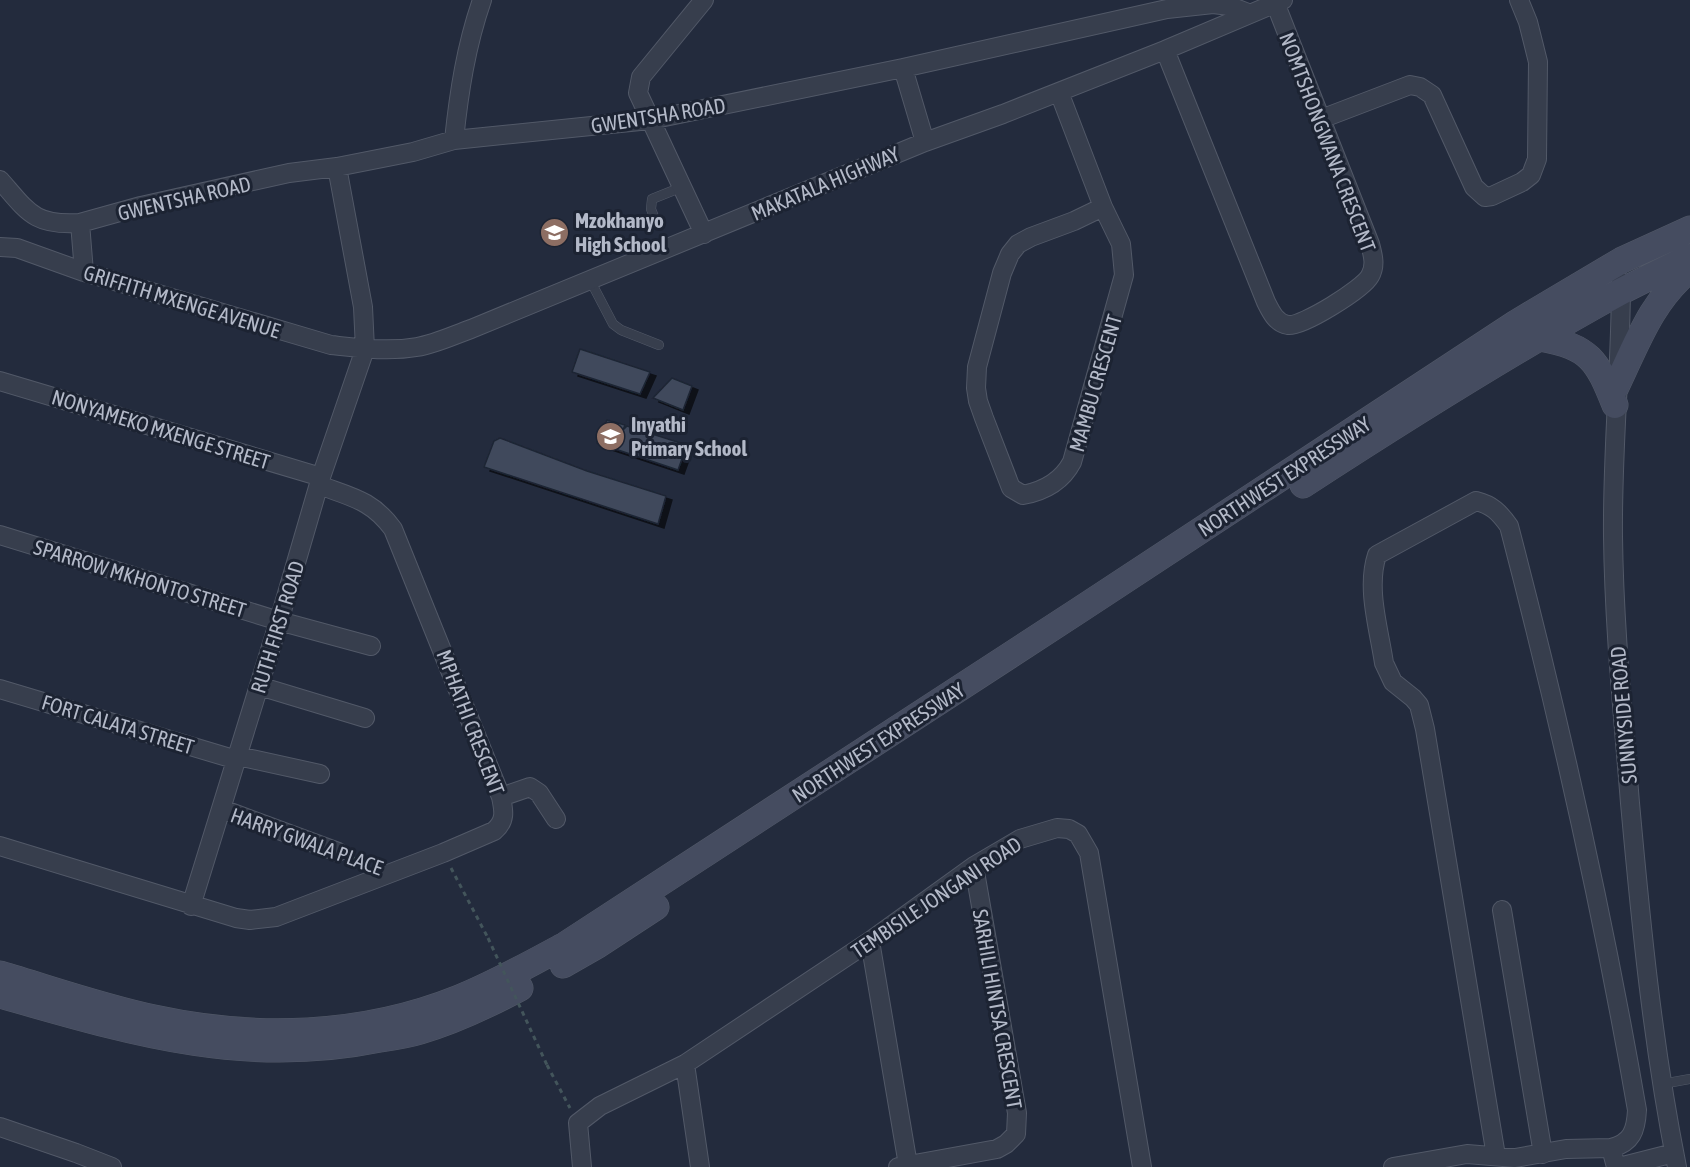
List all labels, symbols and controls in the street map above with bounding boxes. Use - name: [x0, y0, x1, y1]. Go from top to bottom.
- street label: NOMTSHONGWANA CRESCENT: [1275, 29, 1381, 255]
- street label: GWENTSHA ROAD: [589, 93, 727, 137]
- street label: MAKATALA HIGHWAY: [747, 141, 903, 225]
- street label: GWENTSHA ROAD: [115, 171, 253, 225]
- place label: Mzokhanyo High School: [575, 208, 667, 256]
- school or university icon: Mzokhanyo High School: [538, 216, 570, 248]
- street label: GRIFFITH MXENGE AVENUE: [81, 260, 283, 342]
- street label: MAMBU CRESCENT: [1064, 312, 1126, 454]
- street label: NONYAMEKO MXENGE STREET: [49, 384, 273, 474]
- street label: NORTHWEST EXPRESSWAY: [1193, 411, 1375, 541]
- place label: Inyathi Primary School: [631, 412, 747, 460]
- school or university icon: Inyathi Primary School: [594, 420, 626, 452]
- street label: SPARROW MKHONTO STREET: [31, 534, 249, 622]
- street label: RUTH FIRST ROAD: [245, 558, 309, 696]
- street label: SUNNYSIDE ROAD: [1605, 645, 1641, 785]
- street label: MPHATHI CRESCENT: [432, 646, 510, 798]
- street label: NORTHWEST EXPRESSWAY: [787, 677, 969, 807]
- street label: FORT CALATA STREET: [39, 689, 197, 759]
- street label: HARRY GWALA PLACE: [228, 802, 386, 880]
- street label: TEMBISILE JONGANI ROAD: [847, 831, 1025, 963]
- street label: SARHILI HINTSA CRESCENT: [969, 907, 1027, 1111]

